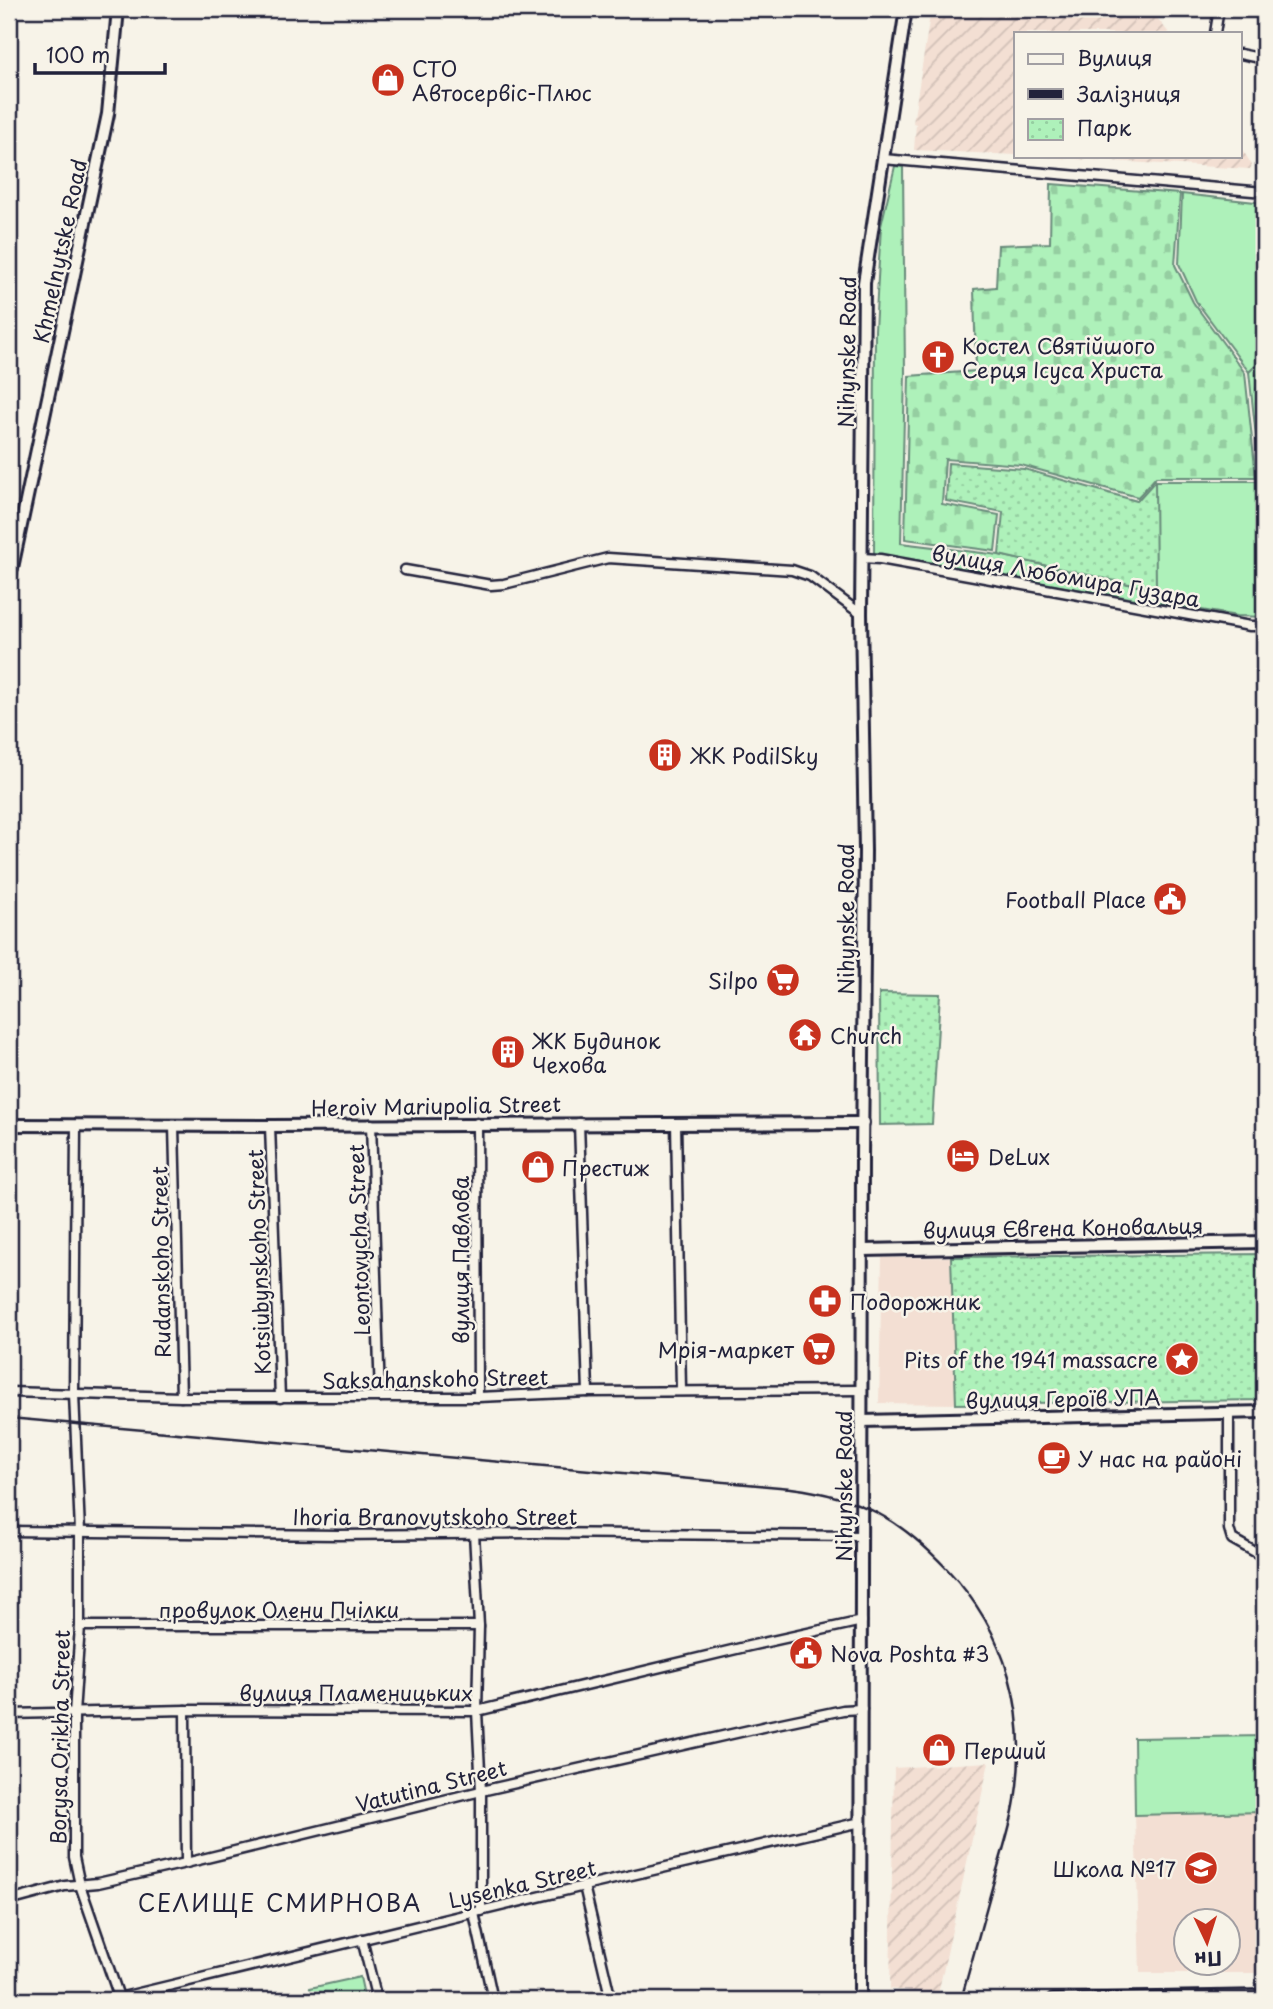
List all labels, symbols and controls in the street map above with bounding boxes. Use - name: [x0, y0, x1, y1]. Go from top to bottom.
- scale bar: [35, 32, 164, 76]
- legend: [1014, 32, 1242, 158]
- text: 100 m: [46, 38, 110, 70]
- text: Вулиця: [1077, 41, 1153, 73]
- place label: СТО Автосервіс-Плюс: [412, 52, 592, 108]
- shop icon: СТО Автосервіс-Плюс: [369, 61, 407, 99]
- text: Залізниця: [1076, 77, 1181, 109]
- text: Парк: [1077, 111, 1132, 143]
- street label: Khmelnytske Road: [24, 156, 94, 346]
- street label: Nihynske Road: [829, 276, 863, 428]
- place label: Костел Святійшого Серця Ісуса Христа: [962, 329, 1163, 385]
- church icon: Костел Святійшого Серця Ісуса Христа: [919, 338, 957, 376]
- street label: вулиця Любомира Гузара: [930, 536, 1203, 614]
- building icon: ЖК PodilSky: [646, 736, 684, 774]
- place label: ЖК PodilSky: [689, 739, 818, 771]
- street label: Nihynske Road: [829, 843, 861, 995]
- public building icon: Football Place: [1151, 880, 1189, 918]
- place label: Football Place: [1005, 883, 1146, 915]
- supermarket icon: Silpo: [764, 961, 802, 999]
- place label: Silpo: [708, 964, 758, 996]
- temple icon: Church: [786, 1016, 824, 1054]
- place label: Church: [830, 1019, 902, 1051]
- place label: ЖК Будинок Чехова: [531, 1024, 661, 1080]
- building icon: ЖК Будинок Чехова: [489, 1033, 527, 1071]
- street label: Heroiv Mariupolia Street: [311, 1087, 561, 1123]
- hotel icon: DeLux: [944, 1137, 982, 1175]
- place label: DeLux: [988, 1140, 1050, 1172]
- street label: Leontovycha Street: [339, 1143, 377, 1336]
- shop icon: Престиж: [519, 1148, 557, 1186]
- street label: Kotsiubynskoho Street: [238, 1149, 278, 1375]
- place label: Престиж: [562, 1151, 650, 1183]
- street label: Rudanskoho Street: [142, 1166, 178, 1358]
- street label: вулиця Павлова: [444, 1176, 476, 1344]
- street label: вулиця Євгена Коновальця: [922, 1209, 1204, 1245]
- pharmacy icon: Подорожник: [806, 1282, 844, 1320]
- place label: Подорожник: [850, 1285, 981, 1317]
- supermarket icon: Мрія-маркет: [800, 1330, 838, 1368]
- place label: Мрія-маркет: [658, 1333, 795, 1365]
- place icon: Pits of the 1941 massacre: [1163, 1340, 1201, 1378]
- place label: Pits of the 1941 massacre: [904, 1343, 1158, 1375]
- street label: Saksahanskoho Street: [322, 1360, 548, 1396]
- street label: вулиця Героїв УПА: [965, 1380, 1161, 1416]
- street label: Nihynske Road: [827, 1410, 859, 1562]
- cafe icon: У нас на районі: [1035, 1439, 1073, 1477]
- place label: У нас на районі: [1078, 1442, 1242, 1474]
- street label: Ihoria Branovytskoho Street: [293, 1500, 577, 1532]
- street label: провулок Олени Пчілки: [159, 1593, 399, 1625]
- street label: Borysa Orikha Street: [41, 1629, 77, 1845]
- public building icon: Nova Poshta #3: [787, 1634, 825, 1672]
- place label: Nova Poshta #3: [830, 1637, 989, 1669]
- street label: вулиця Пламеницьких: [239, 1676, 473, 1708]
- shop icon: Перший: [920, 1731, 958, 1769]
- place label: Перший: [964, 1734, 1047, 1766]
- street label: Vatutina Street: [352, 1751, 510, 1819]
- school or university icon: Школа №17: [1182, 1849, 1220, 1887]
- street label: Lysenka Street: [445, 1850, 599, 1916]
- place label: Школа №17: [1053, 1852, 1176, 1884]
- district label: СЕЛИЩЕ СМИРНОВА: [138, 1885, 422, 1920]
- north arrow: [1172, 1908, 1242, 1978]
- text: Пн: [1194, 1945, 1223, 1975]

